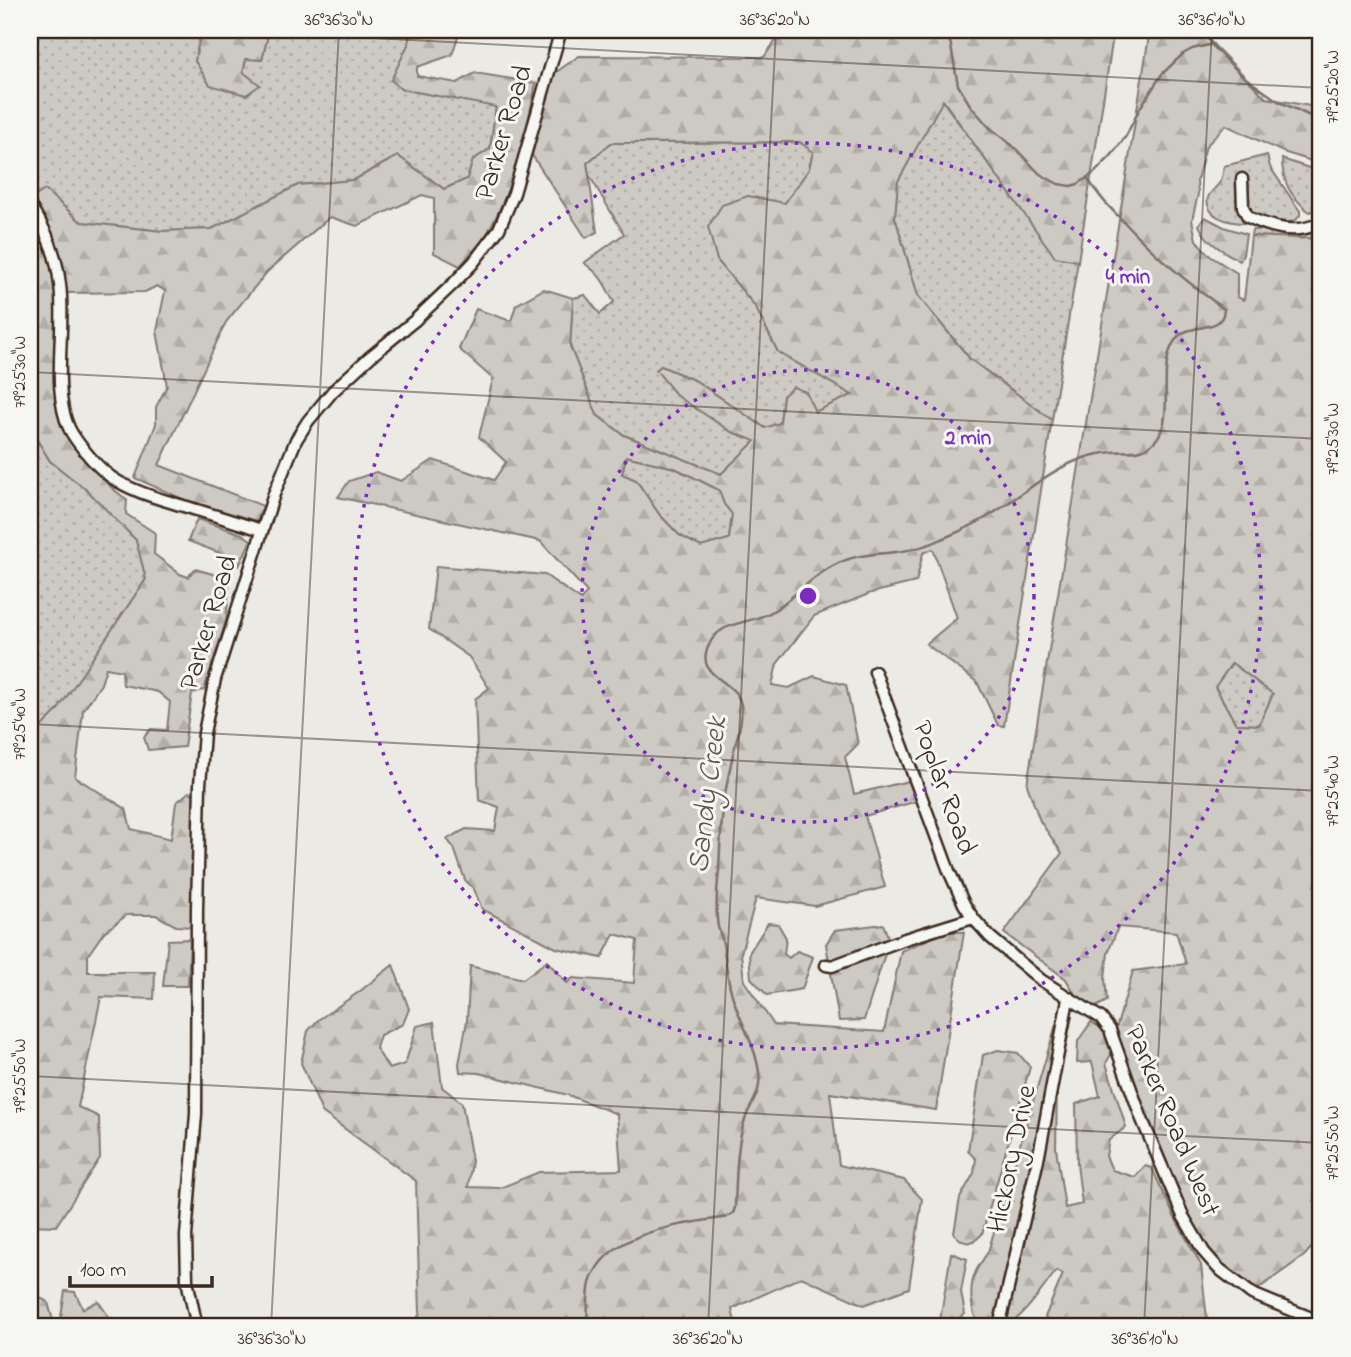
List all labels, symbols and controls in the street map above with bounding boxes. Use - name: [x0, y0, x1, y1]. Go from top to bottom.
- text: 36°36'30"N: [305, 8, 374, 34]
- text: 36°36'20"N: [740, 8, 810, 34]
- text: 36°36'10"N: [1178, 8, 1246, 34]
- text: 79°25'20"W: [1321, 50, 1347, 124]
- street label: Parker Road: [465, 60, 545, 206]
- text: 4 min: [1106, 263, 1150, 293]
- text: 79°25'30"W: [8, 336, 34, 408]
- text: 79°25'30"W: [1321, 403, 1347, 475]
- text: 2 min: [944, 424, 991, 454]
- street label: Parker Road: [170, 550, 250, 696]
- centre of rings: [796, 584, 820, 608]
- text: 79°25'40"W: [8, 688, 34, 760]
- water label: Sandy Creek: [678, 713, 741, 876]
- street label: Poplar Road: [900, 715, 986, 861]
- text: 79°25'40"W: [1321, 755, 1347, 827]
- street label: Parker Road West: [1112, 1019, 1230, 1223]
- text: 79°25'50"W: [8, 1038, 34, 1114]
- street label: Hickory Drive: [977, 1081, 1049, 1237]
- text: 79°25'50"W: [1321, 1105, 1347, 1181]
- scale bar: [70, 1245, 212, 1289]
- text: 100 m: [80, 1256, 126, 1286]
- text: 36°36'30"N: [238, 1327, 307, 1353]
- text: 36°36'20"N: [673, 1327, 743, 1353]
- text: 36°36'10"N: [1111, 1327, 1179, 1353]

